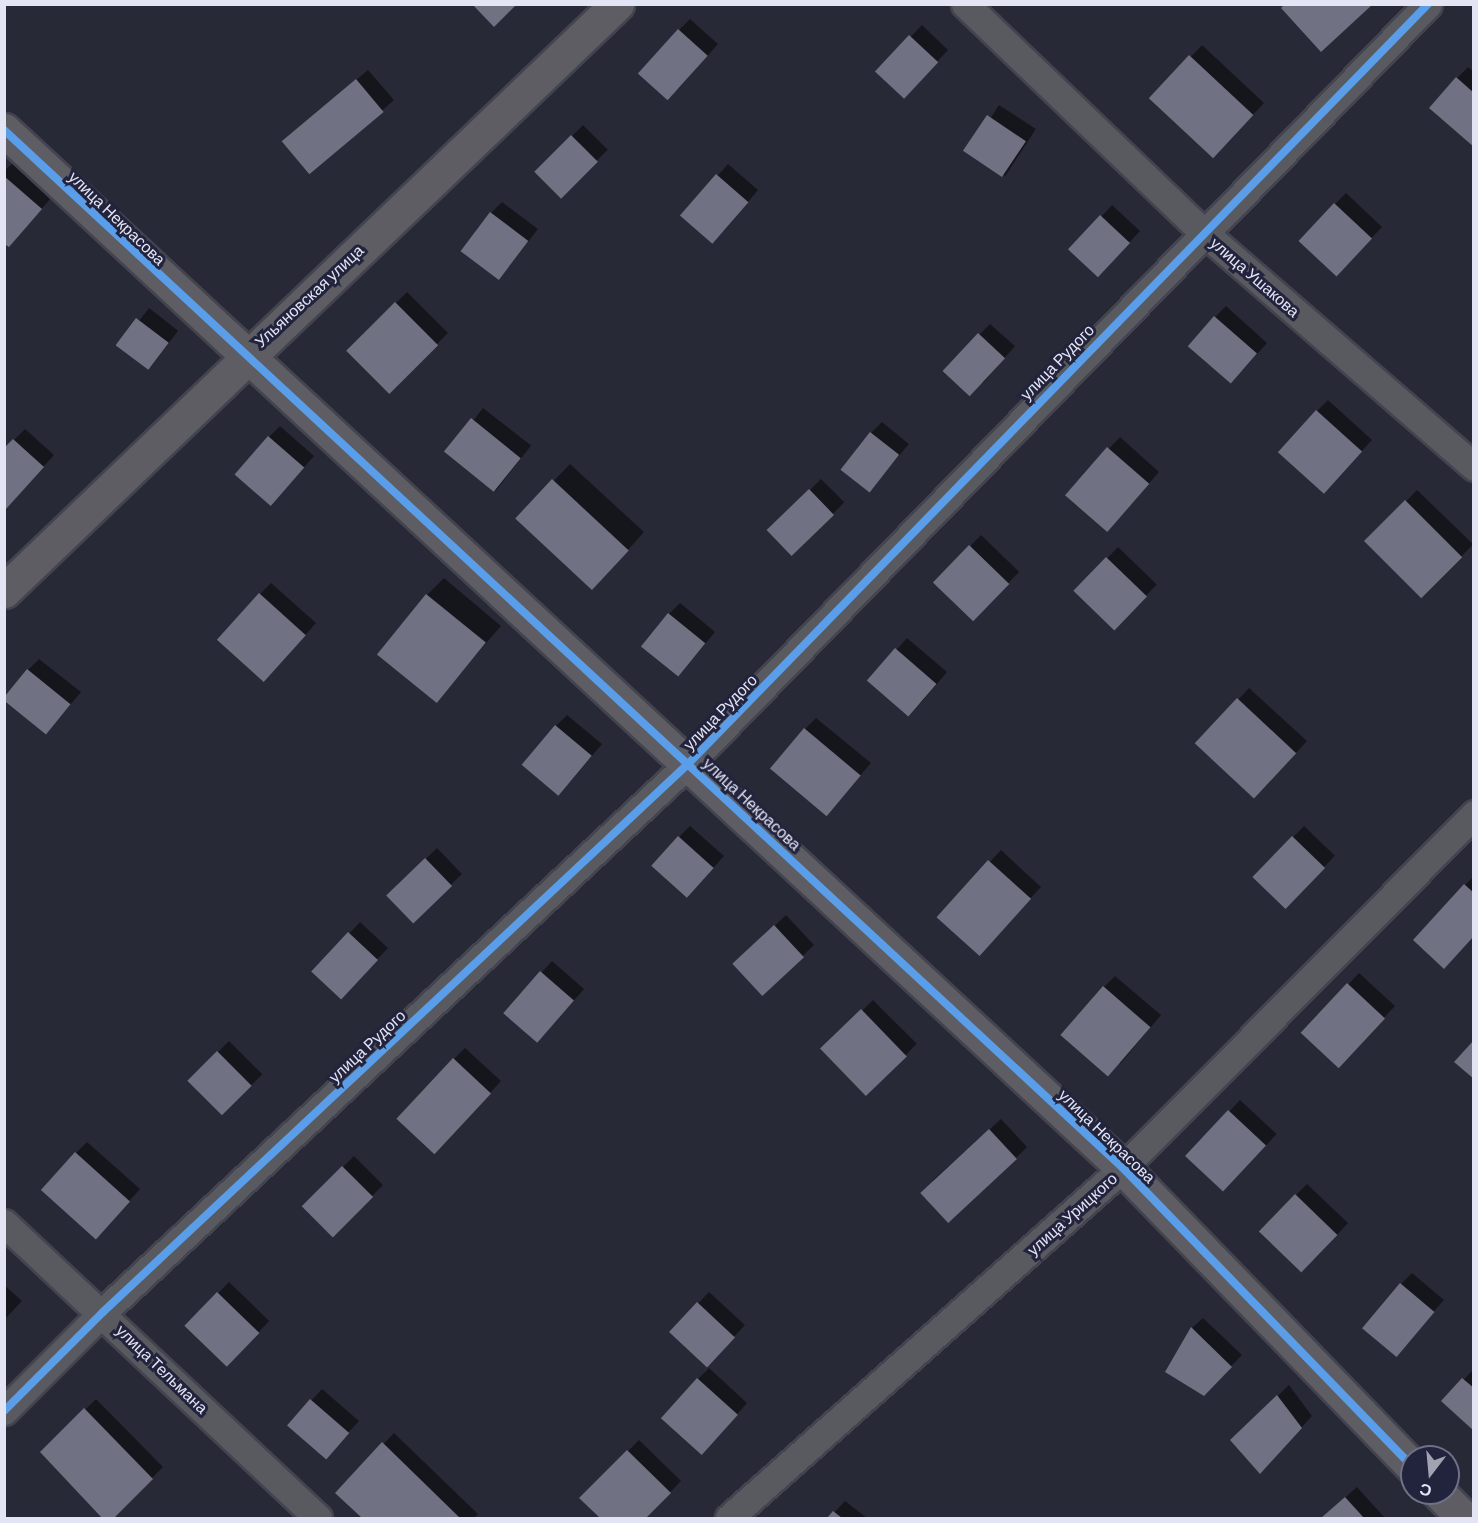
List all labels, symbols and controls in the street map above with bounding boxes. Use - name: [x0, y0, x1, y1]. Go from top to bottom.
- street label: улица Некрасова: [65, 167, 169, 269]
- street label: улица Ушакова: [1207, 233, 1303, 321]
- street label: Ульяновская улица: [251, 241, 367, 351]
- street label: улица Рудого: [1016, 320, 1098, 404]
- street label: улица Рудого: [679, 670, 761, 754]
- street label: улица Некрасова: [699, 754, 805, 854]
- street label: улица Рудого: [325, 1006, 409, 1086]
- street label: улица Некрасова: [1055, 1085, 1159, 1187]
- street label: улица Урицкого: [1023, 1169, 1121, 1259]
- street label: улица Тельмана: [112, 1321, 212, 1417]
- north arrow: [1400, 1445, 1460, 1505]
- text: С: [1417, 1480, 1434, 1502]

